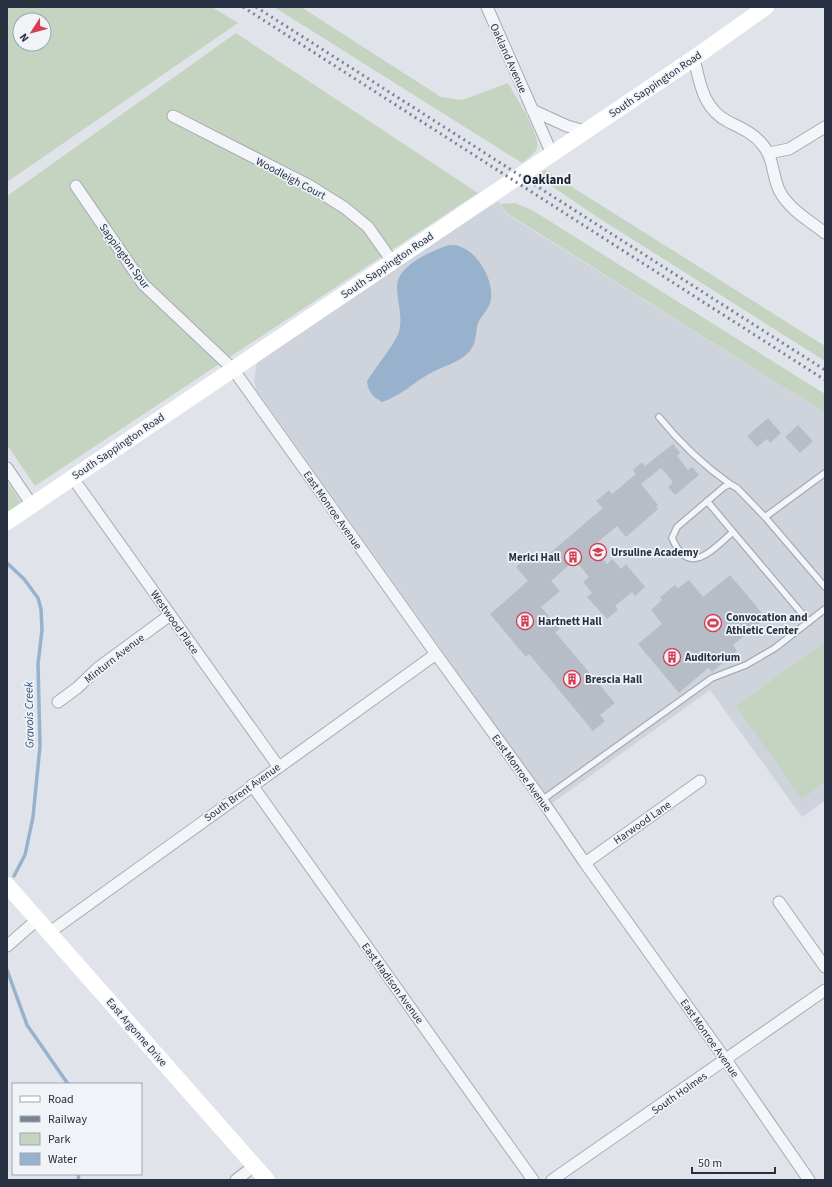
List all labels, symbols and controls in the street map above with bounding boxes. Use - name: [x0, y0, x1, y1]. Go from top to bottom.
- north arrow: [12, 12, 52, 52]
- street label: Oakland Avenue: [486, 21, 531, 96]
- text: N: [16, 30, 33, 45]
- street label: South Sappington Road: [606, 48, 705, 121]
- street label: Woodleigh Court: [253, 154, 329, 203]
- district label: Oakland: [523, 171, 571, 189]
- street label: Sappington Spur: [96, 221, 154, 292]
- street label: South Sappington Road: [338, 229, 437, 302]
- street label: South Sappington Road: [69, 410, 168, 483]
- street label: East Monroe Avenue: [300, 468, 366, 553]
- school or university icon: Ursuline Academy: [588, 542, 608, 562]
- place label: Ursuline Academy: [611, 545, 699, 560]
- building icon: Merici Hall: [563, 547, 583, 567]
- place label: Merici Hall: [509, 550, 561, 565]
- street label: Westwood Place: [147, 587, 203, 658]
- place label: Convocation and Athletic Center: [725, 610, 807, 638]
- building icon: Hartnett Hall: [515, 611, 535, 631]
- sports icon: Convocation and Athletic Center: [703, 613, 723, 633]
- place label: Hartnett Hall: [538, 614, 602, 629]
- street label: Minturn Avenue: [81, 630, 148, 687]
- building icon: Auditorium: [662, 647, 682, 667]
- place label: Auditorium: [684, 650, 740, 665]
- building icon: Brescia Hall: [562, 669, 582, 689]
- place label: Brescia Hall: [585, 672, 643, 687]
- water label: Gravois Creek: [20, 681, 39, 749]
- street label: East Monroe Avenue: [488, 731, 555, 816]
- street label: South Brent Avenue: [201, 759, 284, 825]
- street label: Harwood Lane: [610, 797, 675, 848]
- street label: East Madison Avenue: [358, 940, 427, 1027]
- street label: East Argonne Drive: [103, 995, 171, 1070]
- street label: East Monroe Avenue: [677, 996, 743, 1081]
- street label: South Holmes: [648, 1068, 710, 1118]
- legend: [12, 1083, 142, 1175]
- text: Road: [48, 1091, 74, 1108]
- text: Railway: [48, 1111, 87, 1128]
- text: Park: [48, 1131, 70, 1148]
- scale bar: [692, 1149, 775, 1175]
- text: Water: [48, 1151, 78, 1168]
- text: 50 m: [698, 1155, 722, 1172]

